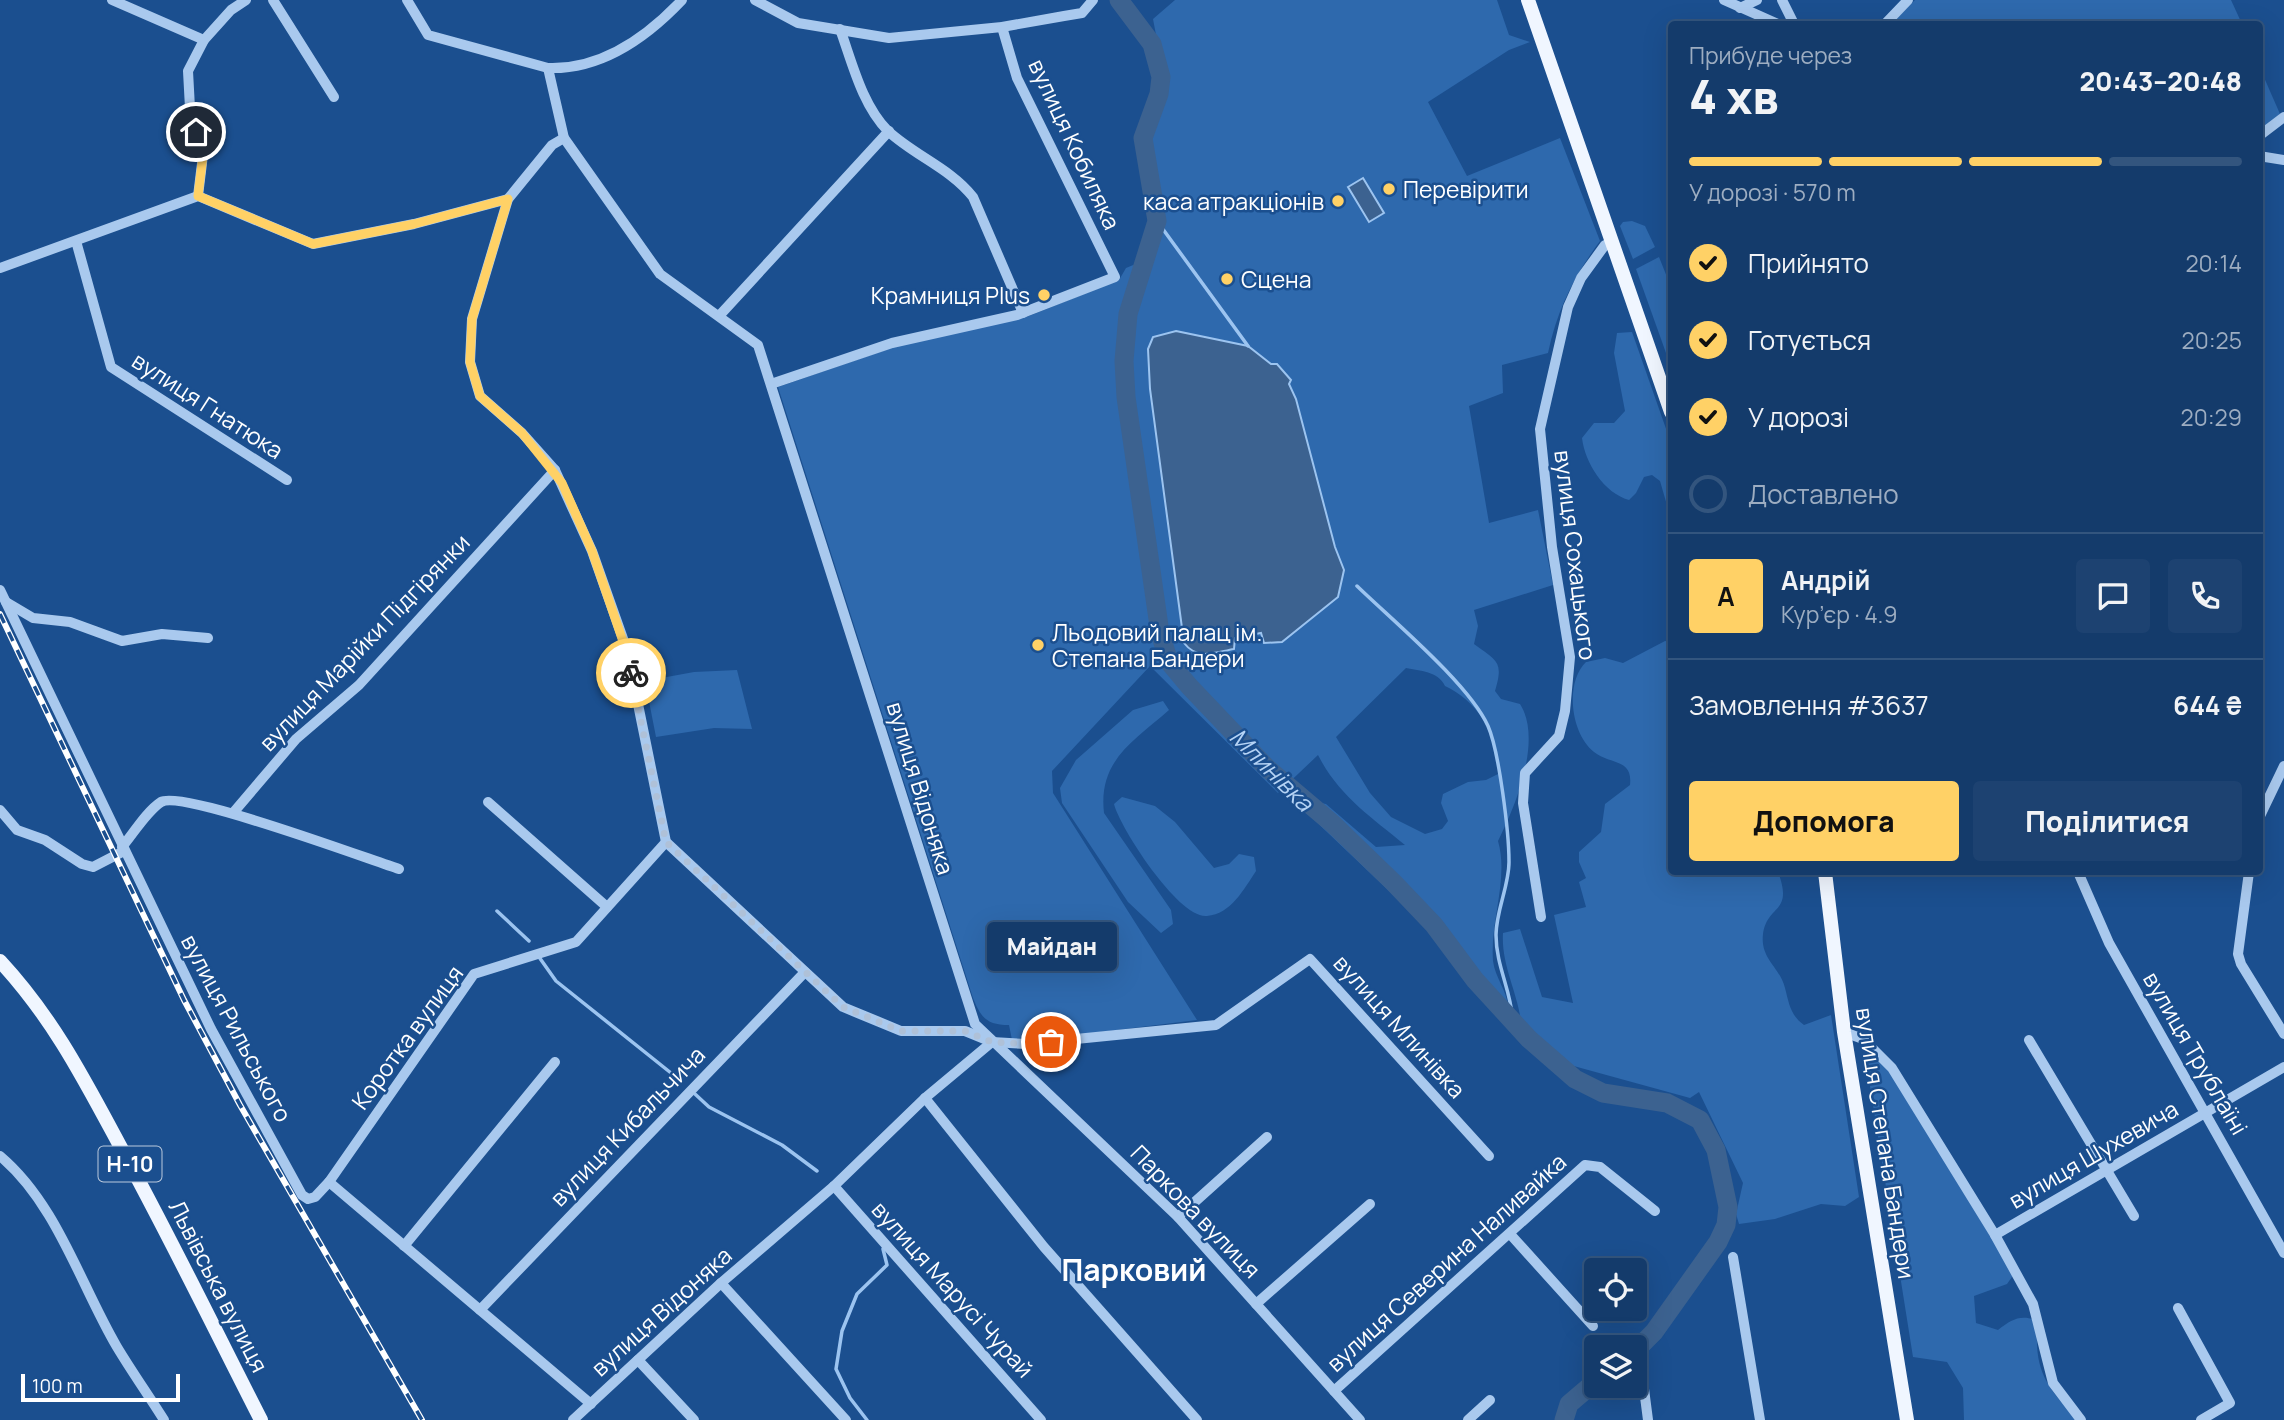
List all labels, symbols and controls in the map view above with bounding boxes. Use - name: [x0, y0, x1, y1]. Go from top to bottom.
- text: Прибуде через: [1689, 39, 1852, 71]
- street label: вулиця Кобиляка: [1021, 54, 1129, 234]
- text: 20:43–20:48: [2079, 63, 2242, 99]
- text: 4 хв: [1689, 65, 1778, 128]
- pin: [166, 102, 226, 162]
- icon: home: [177, 113, 215, 151]
- place label: Перевірити: [1403, 173, 1529, 205]
- text: У дорозі · 570 m: [1689, 176, 1856, 208]
- marker: Перевірити: [1381, 181, 1397, 197]
- place label: каса атракціонів: [1143, 185, 1324, 217]
- marker: каса атракціонів: [1330, 193, 1346, 209]
- icon: check: [1689, 244, 1727, 282]
- text: Прийнято: [1748, 245, 1869, 281]
- text: 20:14: [2185, 247, 2242, 279]
- place label: Сцена: [1241, 263, 1311, 295]
- marker: Сцена: [1219, 271, 1235, 287]
- place label: Крамниця Plus: [871, 279, 1030, 311]
- marker: Крамниця Plus: [1036, 287, 1052, 303]
- icon: check: [1689, 321, 1727, 359]
- text: Готується: [1748, 322, 1871, 358]
- text: 20:25: [2182, 324, 2242, 356]
- street label: вулиця Гнатюка: [126, 344, 290, 466]
- icon: check: [1689, 398, 1727, 436]
- text: У дорозі: [1748, 399, 1849, 435]
- text: 20:29: [2181, 401, 2242, 433]
- street label: вулиця Сохацького: [1547, 448, 1605, 662]
- text: Доставлено: [1748, 476, 1899, 512]
- street label: вулиця Марійки Підгірянки: [252, 526, 476, 758]
- button: chat: [2076, 559, 2150, 633]
- button: phone: [2168, 559, 2242, 633]
- text: Андрій: [1781, 562, 1870, 598]
- text: А: [1717, 578, 1735, 614]
- text: Кур’єр · 4.9: [1781, 598, 1898, 630]
- place label: Льодовий палац ім. Степана Бандери: [1052, 616, 1262, 674]
- marker: Льодовий палац ім. Степана Бандери: [1030, 637, 1046, 653]
- courier: [596, 638, 666, 708]
- icon: bike: [612, 654, 650, 692]
- text: Замовлення #3637: [1689, 687, 1929, 723]
- text: 644 ₴: [2173, 687, 2242, 723]
- street label: вулиця Відоняка: [880, 698, 962, 878]
- water label: Млинівка: [1223, 720, 1322, 819]
- button: Допомога: [1689, 781, 1959, 861]
- button: Поділитися: [1973, 781, 2242, 861]
- callout: Майдан: [986, 923, 1116, 972]
- street label: вулиця Рильського: [174, 929, 300, 1127]
- text: Майдан: [1007, 930, 1097, 962]
- street label: вулиця Млинівка: [1327, 947, 1473, 1105]
- street label: Коротка вулиця: [344, 958, 470, 1116]
- street label: вулиця Трублаїні: [2136, 966, 2256, 1140]
- street label: вулиця Степана Бандери: [1849, 1005, 1923, 1281]
- pin: [1021, 1012, 1081, 1072]
- icon: bag: [1032, 1023, 1070, 1061]
- street label: вулиця Кибальчича: [542, 1039, 712, 1213]
- street label: вулиця Шухевича: [2002, 1092, 2184, 1216]
- street label: Паркова вулиця: [1124, 1137, 1268, 1285]
- road number: Н-10: [99, 1146, 162, 1182]
- street label: вулиця Северина Наливайка: [1319, 1146, 1573, 1378]
- street label: вулиця Марусі Чурай: [865, 1194, 1041, 1384]
- street label: Львівська вулиця: [162, 1195, 276, 1377]
- street label: вулиця Відоняка: [584, 1239, 738, 1383]
- district label: Парковий: [1061, 1249, 1207, 1290]
- map controls: [1584, 1258, 1647, 1398]
- button: locate: [1584, 1258, 1647, 1321]
- button: layers: [1584, 1335, 1647, 1398]
- scale bar: [21, 1371, 180, 1403]
- text: 100 m: [32, 1373, 83, 1399]

